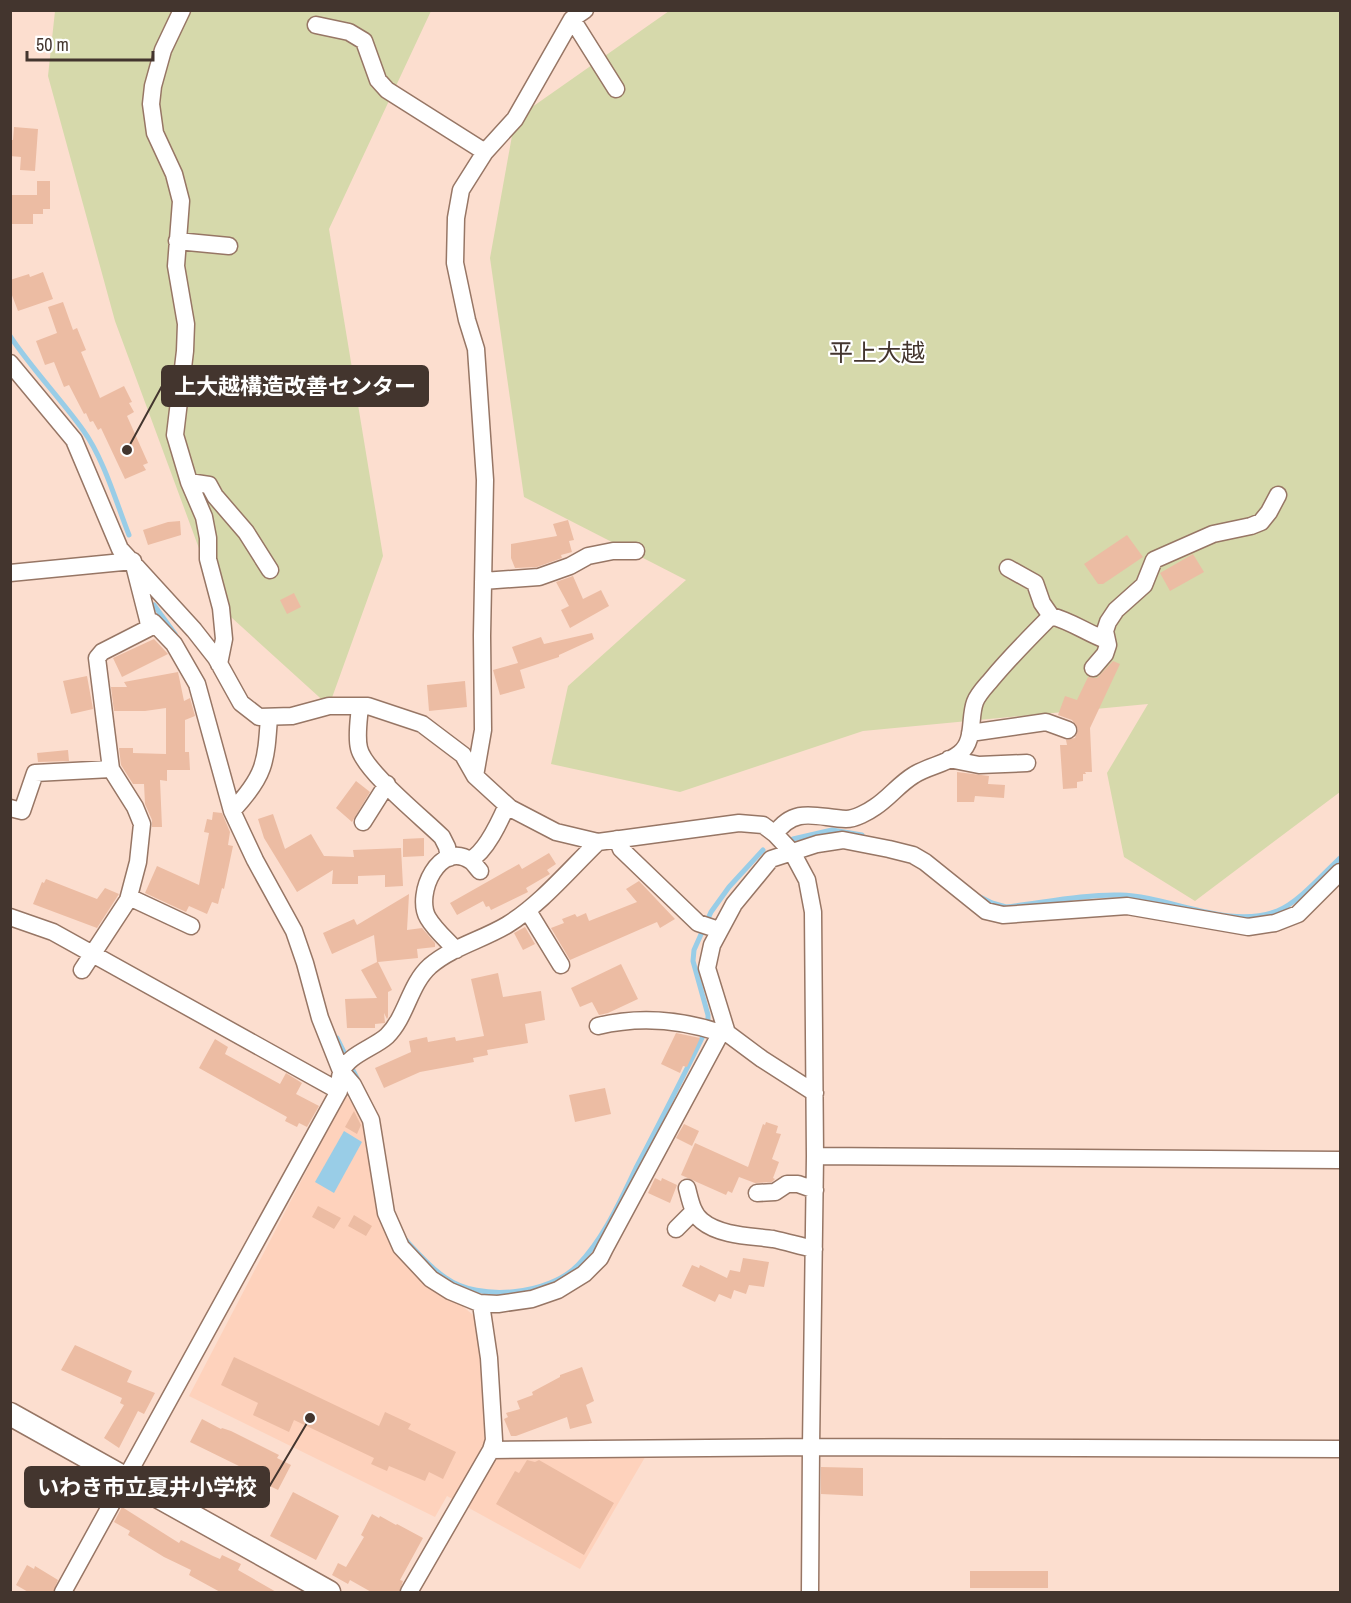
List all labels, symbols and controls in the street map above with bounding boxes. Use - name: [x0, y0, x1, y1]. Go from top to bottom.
- scale bar: [27, 24, 153, 62]
- text: 50 m: [36, 32, 69, 57]
- district label: 平上大越: [829, 336, 925, 368]
- callout: 上大越構造改善センター: [162, 366, 428, 406]
- text: 上大越構造改善センター: [174, 371, 416, 401]
- callout: いわき市立夏井小学校: [25, 1467, 269, 1507]
- text: いわき市立夏井小学校: [37, 1472, 257, 1502]

